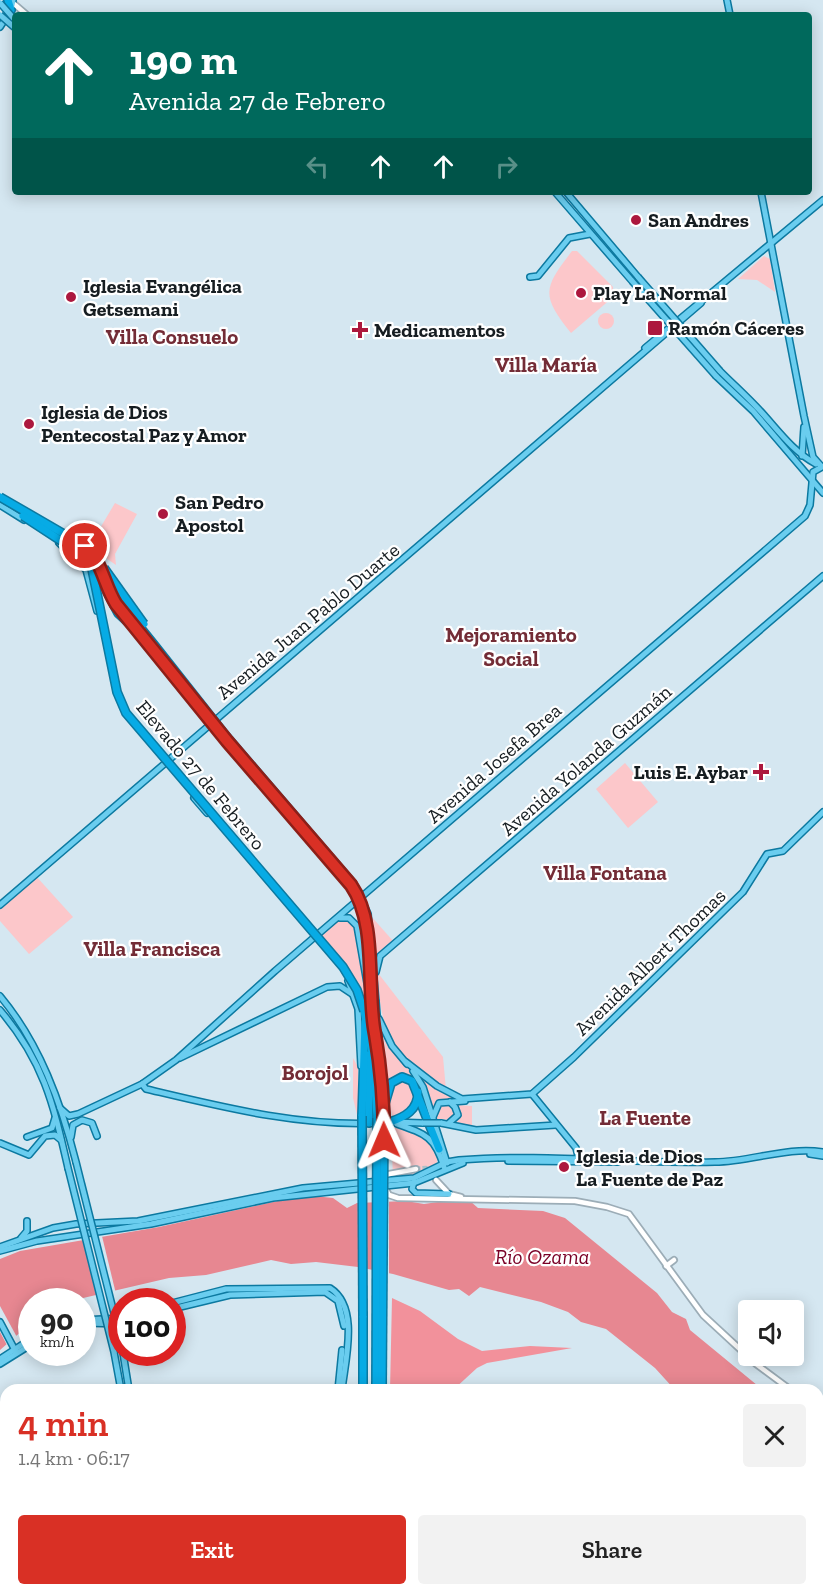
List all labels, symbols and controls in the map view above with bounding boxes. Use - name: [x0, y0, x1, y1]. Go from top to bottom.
- text: 190 m: [129, 34, 237, 85]
- icon: ahead: [30, 36, 108, 114]
- text: Avenida 27 de Febrero: [129, 85, 386, 117]
- icon: left: [301, 150, 334, 183]
- icon: ahead: [364, 150, 397, 183]
- icon: ahead: [427, 150, 460, 183]
- icon: right: [490, 150, 523, 183]
- place label: San Andres: [648, 208, 749, 232]
- marker: San Andres: [629, 213, 643, 227]
- place label: Iglesia Evangélica Getsemani: [83, 274, 242, 321]
- place label: Play La Normal: [593, 281, 727, 305]
- marker: Play La Normal: [574, 286, 588, 300]
- marker: Iglesia Evangélica Getsemani: [64, 290, 78, 304]
- place label: Ramón Cáceres: [668, 316, 804, 340]
- place label: Medicamentos: [374, 318, 505, 342]
- marker: Ramón Cáceres: [646, 319, 664, 337]
- marker: Medicamentos: [351, 321, 369, 339]
- district label: Villa Consuelo: [106, 324, 238, 349]
- district label: Villa María: [495, 352, 597, 377]
- place label: Iglesia de Dios Pentecostal Paz y Amor: [41, 400, 247, 447]
- marker: Iglesia de Dios Pentecostal Paz y Amor: [22, 417, 36, 431]
- place label: San Pedro Apostol: [175, 490, 264, 537]
- marker: San Pedro Apostol: [156, 507, 170, 521]
- pin: [59, 520, 110, 571]
- icon: arrive: [68, 529, 101, 562]
- street label: Avenida Juan Pablo Duarte: [212, 538, 404, 704]
- district label: Mejoramiento Social: [445, 622, 577, 671]
- street label: Avenida Yolanda Guzmán: [496, 679, 677, 841]
- street label: Elevado 27 de Febrero: [131, 695, 271, 855]
- street label: Avenida Josefa Brea: [422, 698, 566, 828]
- place label: Luis E. Aybar: [634, 760, 748, 784]
- marker: Luis E. Aybar: [752, 763, 770, 781]
- district label: Villa Fontana: [543, 860, 667, 885]
- street label: Avenida Albert Thomas: [569, 884, 731, 1040]
- district label: Villa Francisca: [83, 936, 221, 961]
- district label: Borojol: [282, 1060, 348, 1085]
- district label: La Fuente: [599, 1105, 691, 1130]
- position arrow: [352, 1108, 416, 1172]
- place label: Iglesia de Dios La Fuente de Paz: [576, 1144, 724, 1191]
- marker: Iglesia de Dios La Fuente de Paz: [557, 1160, 571, 1174]
- water label: Río Ozama: [495, 1244, 589, 1269]
- speed limit sign: 100: [108, 1288, 186, 1366]
- map controls: [738, 1300, 804, 1366]
- button: sound: [738, 1300, 804, 1366]
- text: 90: [40, 1302, 74, 1338]
- text: km/h: [40, 1333, 74, 1351]
- text: 4 min: [18, 1402, 108, 1445]
- button: close: [743, 1404, 806, 1467]
- text: 1.4 km · 06:17: [18, 1446, 130, 1470]
- button: Exit: [18, 1515, 406, 1584]
- button: Share: [418, 1515, 806, 1584]

